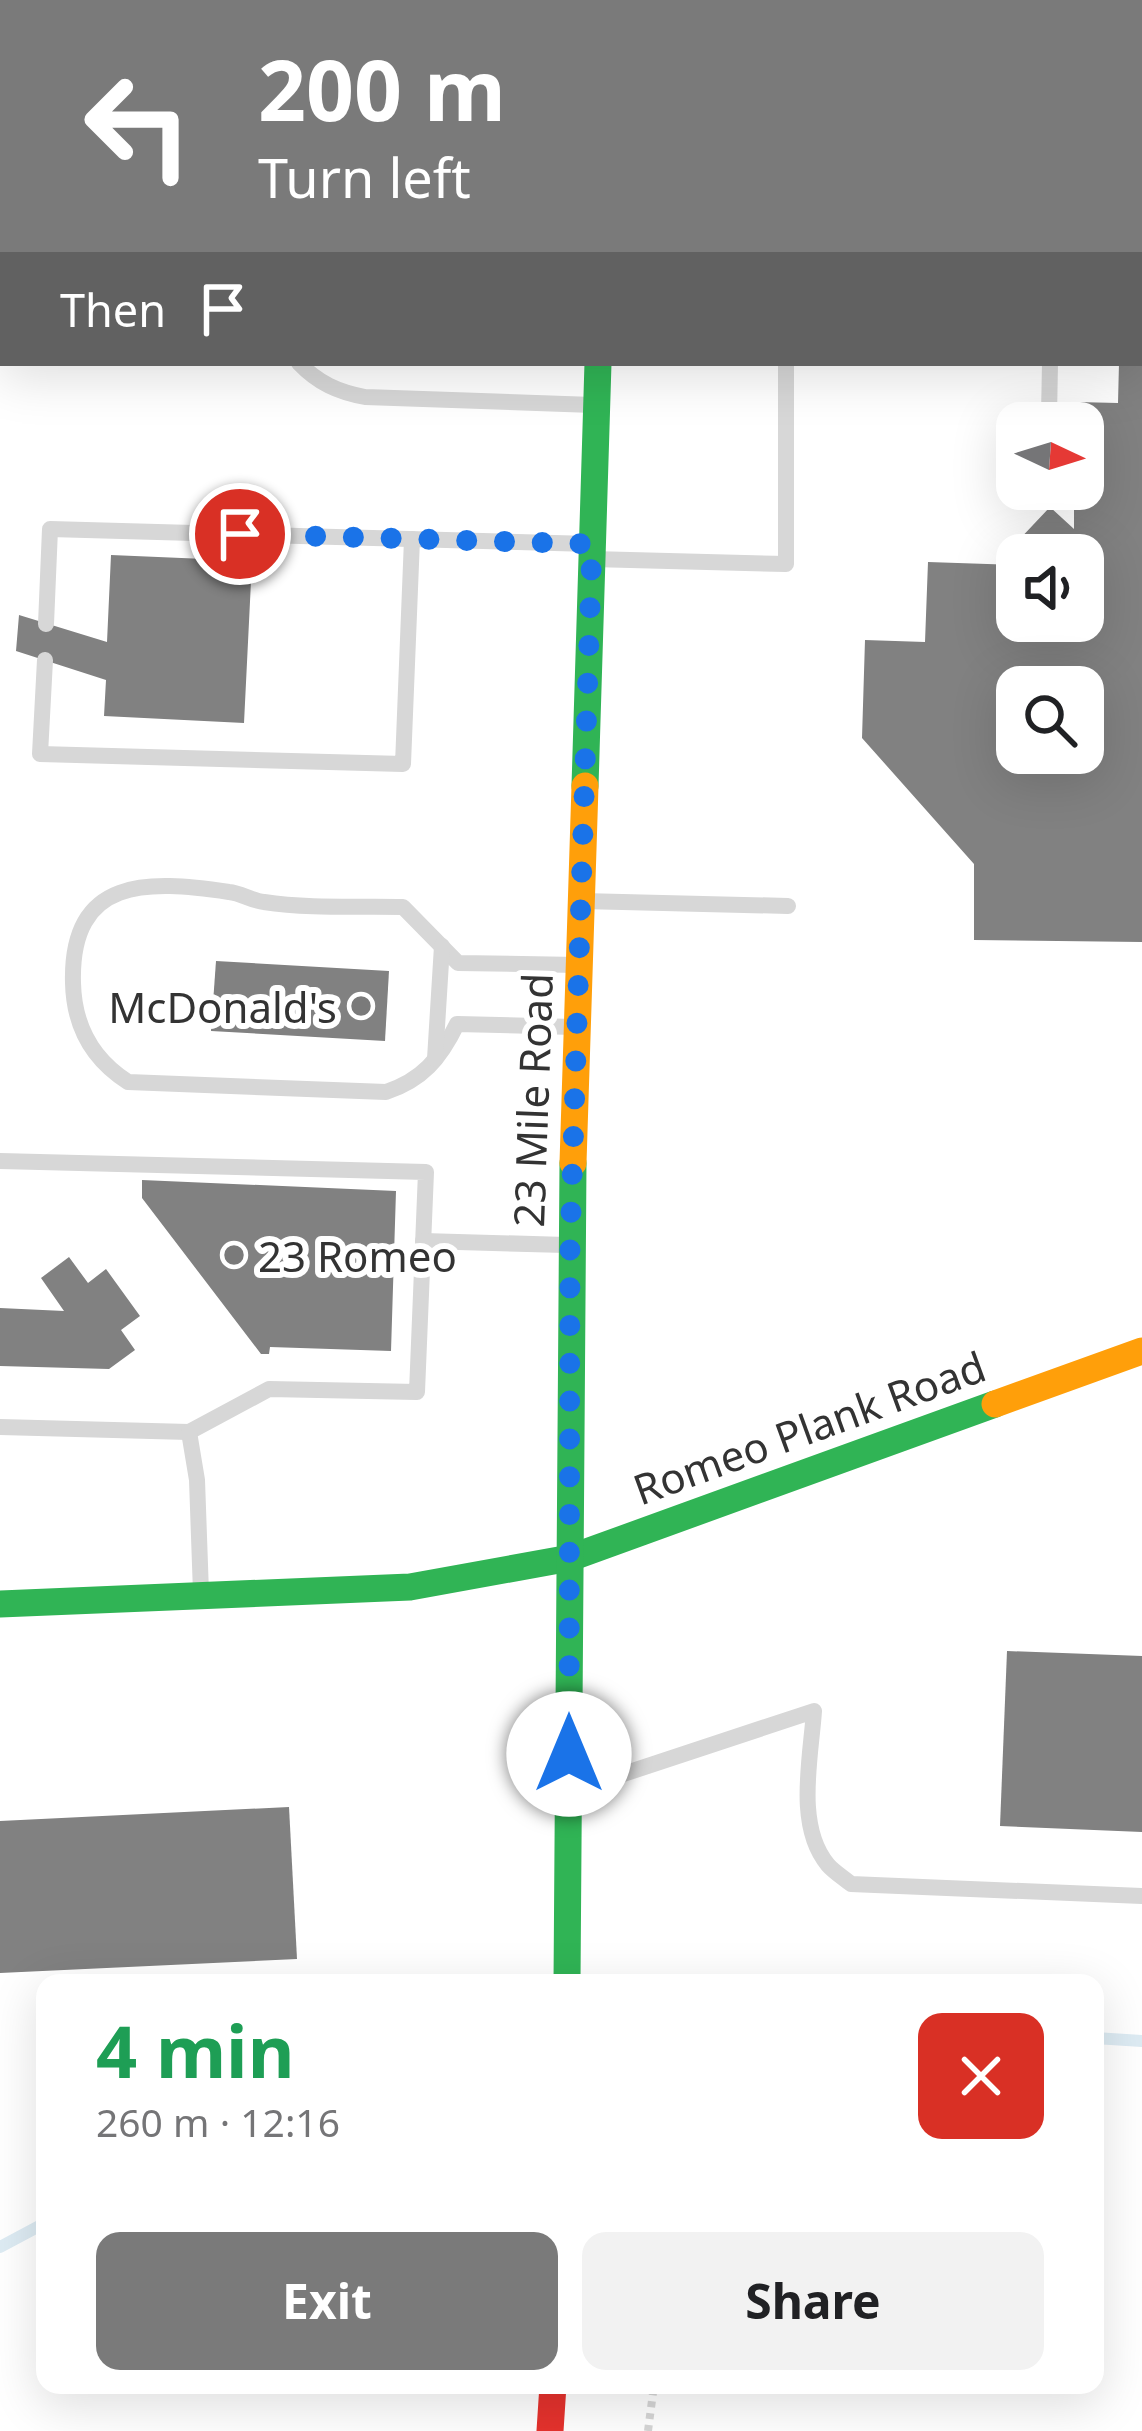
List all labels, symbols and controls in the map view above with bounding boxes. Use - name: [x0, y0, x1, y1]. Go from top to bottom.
- text: 200 m: [258, 31, 506, 146]
- icon: left: [60, 48, 216, 204]
- text: Turn left: [258, 140, 471, 214]
- icon: arrive: [190, 276, 256, 342]
- text: Then: [60, 279, 166, 340]
- north arrow: [996, 402, 1104, 510]
- map controls: [996, 402, 1104, 774]
- pin: [189, 483, 291, 585]
- icon: arrive: [207, 501, 273, 567]
- button: sound: [996, 534, 1104, 642]
- button: search: [996, 666, 1104, 774]
- street label: 23 Mile Road: [499, 972, 565, 1228]
- place label: McDonald's: [108, 978, 337, 1035]
- marker: McDonald's: [348, 993, 374, 1019]
- place label: 23 Romeo: [258, 1227, 457, 1284]
- marker: 23 Romeo: [221, 1242, 247, 1268]
- street label: Romeo Plank Road: [625, 1337, 993, 1517]
- position arrow: [506, 1691, 632, 1817]
- text: 4 min: [96, 2001, 294, 2099]
- button: close: [918, 2013, 1044, 2139]
- text: 260 m · 12:16: [96, 2095, 340, 2148]
- button: Exit: [96, 2232, 558, 2370]
- button: Share: [582, 2232, 1044, 2370]

